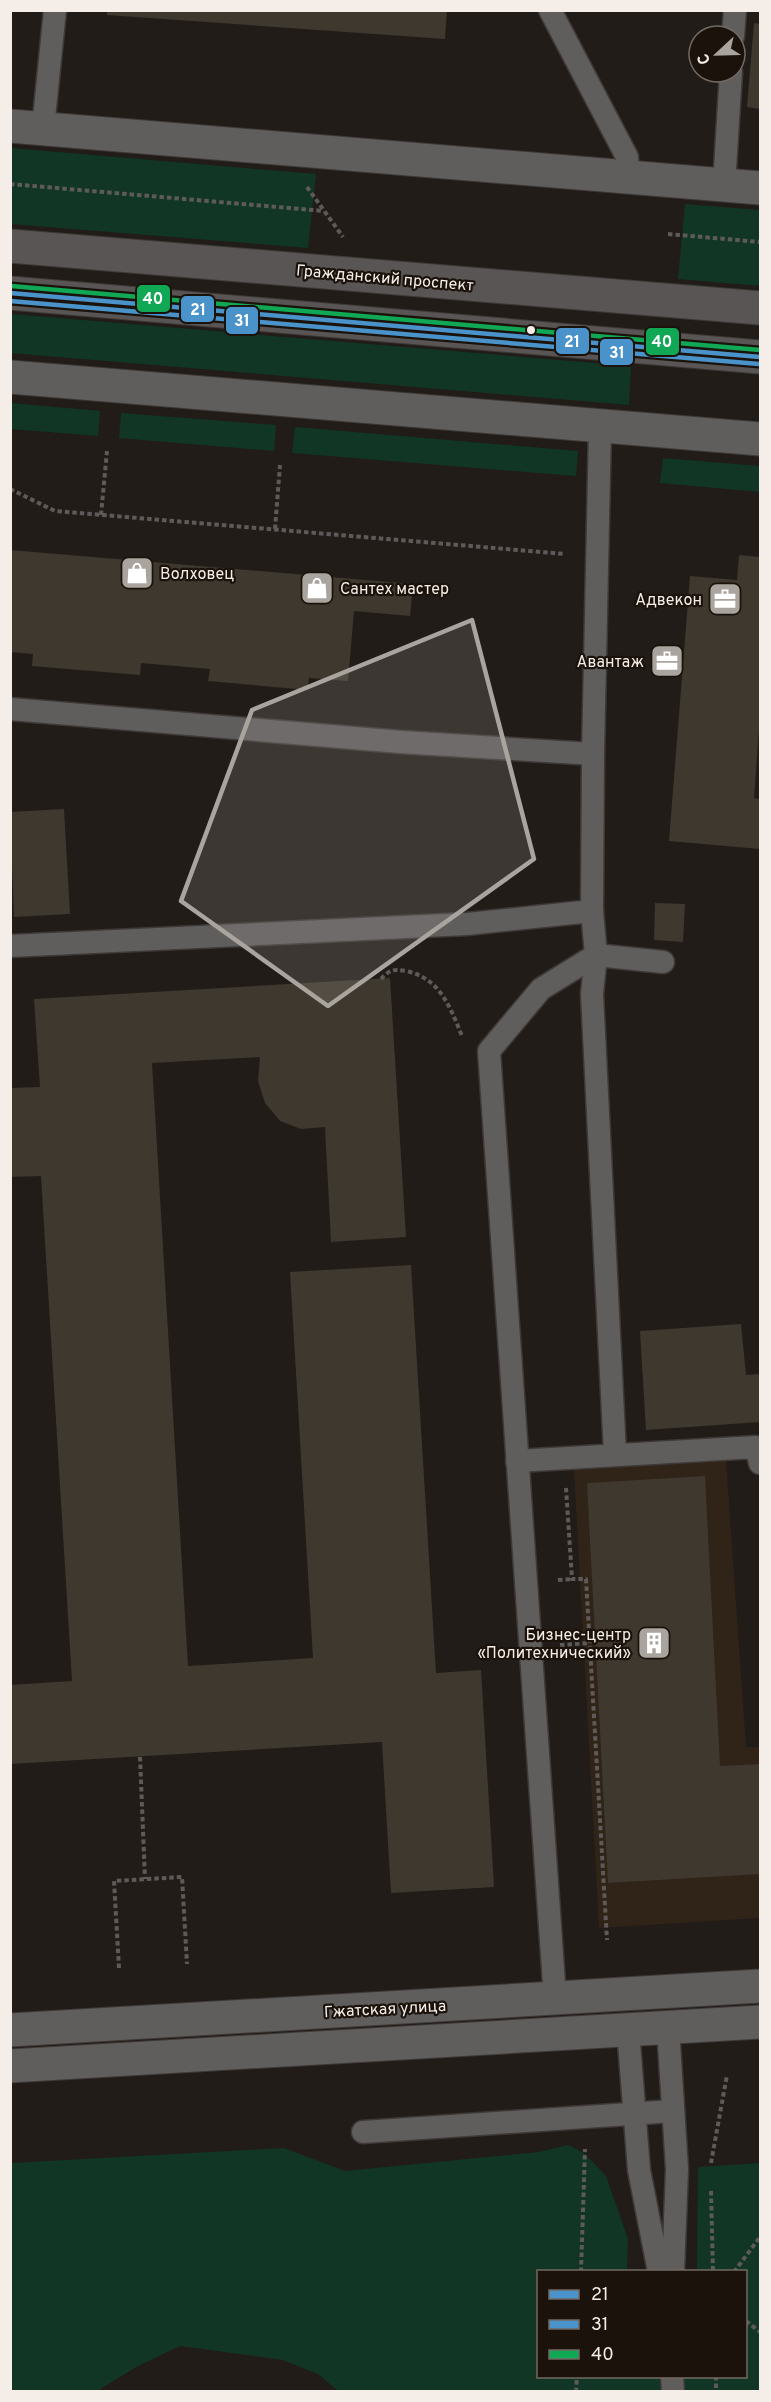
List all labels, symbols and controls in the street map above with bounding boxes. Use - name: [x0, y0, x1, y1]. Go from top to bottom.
- north arrow: [687, 24, 747, 84]
- text: С: [694, 50, 716, 67]
- street label: Гражданский проспект: [295, 261, 474, 297]
- line badge: 40: [136, 284, 171, 313]
- text: 40: [143, 290, 163, 310]
- line badge: 21: [180, 295, 215, 323]
- text: 21: [190, 301, 206, 321]
- line badge: 31: [225, 306, 259, 335]
- text: 31: [234, 312, 250, 332]
- unlabelled marker: [525, 324, 537, 336]
- line badge: 21: [555, 327, 590, 355]
- line badge: 40: [645, 327, 680, 356]
- text: 21: [564, 333, 580, 353]
- text: 40: [652, 333, 672, 353]
- line badge: 31: [599, 338, 634, 366]
- text: 31: [609, 344, 625, 364]
- shop icon: Волховец: [119, 555, 155, 591]
- place label: Волховец: [160, 565, 234, 585]
- shop icon: Сантех мастер: [299, 570, 335, 606]
- place label: Сантех мастер: [340, 580, 449, 600]
- office icon: Адвекон: [707, 581, 743, 617]
- place label: Адвекон: [635, 591, 702, 611]
- office icon: Авантаж: [649, 643, 685, 679]
- place label: Авантаж: [577, 653, 644, 673]
- building icon: Бизнес-центр «Политехнический»: [636, 1625, 672, 1661]
- place label: Бизнес-центр «Политехнический»: [477, 1626, 631, 1664]
- street label: Гжатская улица: [324, 1997, 447, 2023]
- legend: [537, 2270, 747, 2378]
- text: 21: [591, 2284, 609, 2307]
- text: 31: [591, 2314, 609, 2337]
- text: 40: [591, 2344, 614, 2367]

